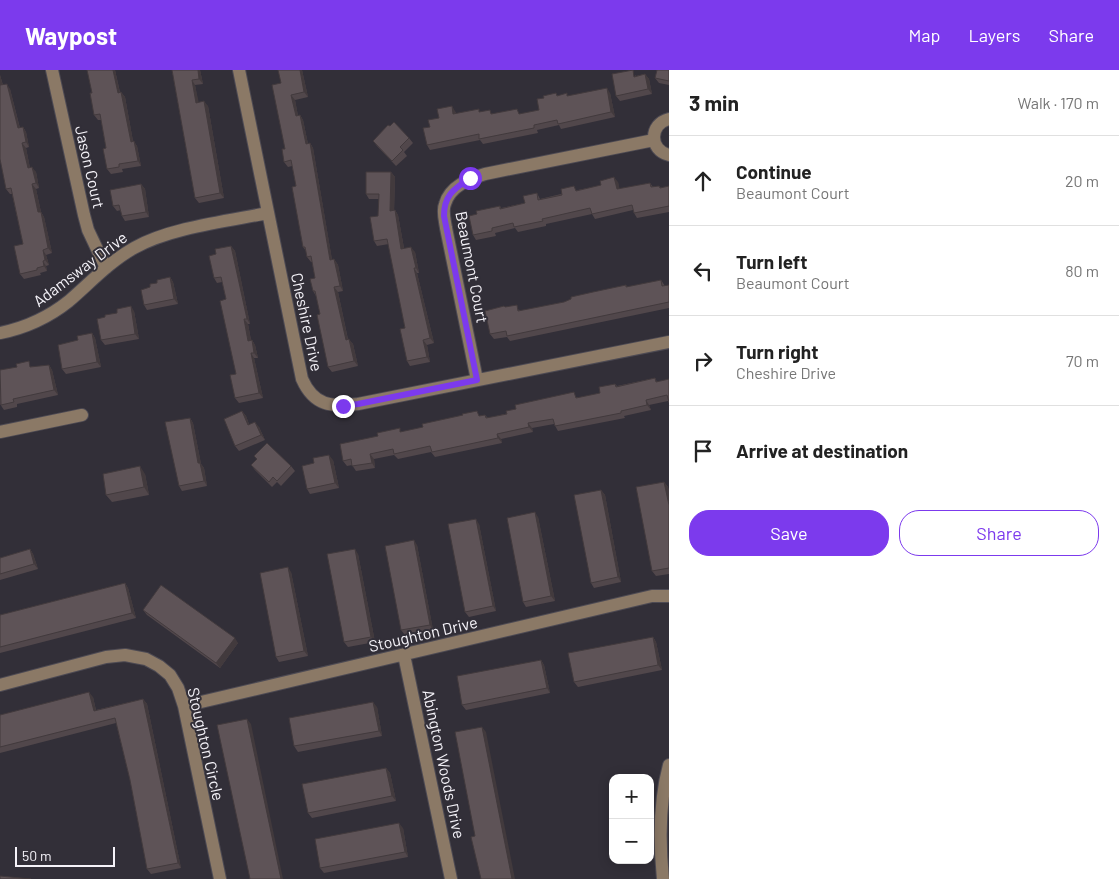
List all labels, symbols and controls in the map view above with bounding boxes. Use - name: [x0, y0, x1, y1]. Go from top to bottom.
- text: Waypost: [25, 21, 117, 50]
- text: Map: [908, 24, 940, 46]
- text: Layers: [968, 24, 1021, 46]
- text: Share: [1049, 24, 1094, 46]
- text: 3 min: [689, 90, 739, 115]
- text: Walk · 170 m: [1017, 93, 1099, 112]
- street label: Jason Court: [72, 124, 109, 210]
- text: Continue: [736, 160, 812, 183]
- route start: [459, 167, 482, 190]
- icon: ahead: [689, 167, 717, 195]
- text: 20 m: [1065, 171, 1099, 190]
- text: Beaumont Court: [736, 183, 850, 202]
- street label: Beaumont Court: [452, 209, 493, 324]
- street label: Adamsway Drive: [29, 227, 130, 310]
- text: Turn left: [736, 250, 807, 273]
- icon: left: [689, 257, 717, 285]
- text: 80 m: [1065, 261, 1099, 280]
- street label: Cheshire Drive: [288, 271, 327, 373]
- text: Beaumont Court: [736, 273, 850, 292]
- text: Turn right: [736, 340, 818, 363]
- icon: right: [689, 347, 717, 375]
- text: 70 m: [1066, 351, 1099, 370]
- text: Cheshire Drive: [736, 363, 836, 382]
- route end: [332, 395, 355, 418]
- icon: arrive: [689, 437, 717, 465]
- text: Arrive at destination: [736, 439, 908, 462]
- button: Save: [689, 510, 889, 556]
- button: Share: [899, 510, 1099, 556]
- street label: Stoughton Drive: [367, 612, 479, 655]
- street label: Stoughton Circle: [184, 685, 229, 802]
- street label: Abington Woods Drive: [419, 688, 470, 840]
- map controls: [609, 774, 654, 864]
- button: +: [609, 774, 654, 819]
- button: −: [609, 819, 654, 864]
- scale bar: [15, 844, 115, 867]
- text: 50 m: [22, 847, 51, 864]

